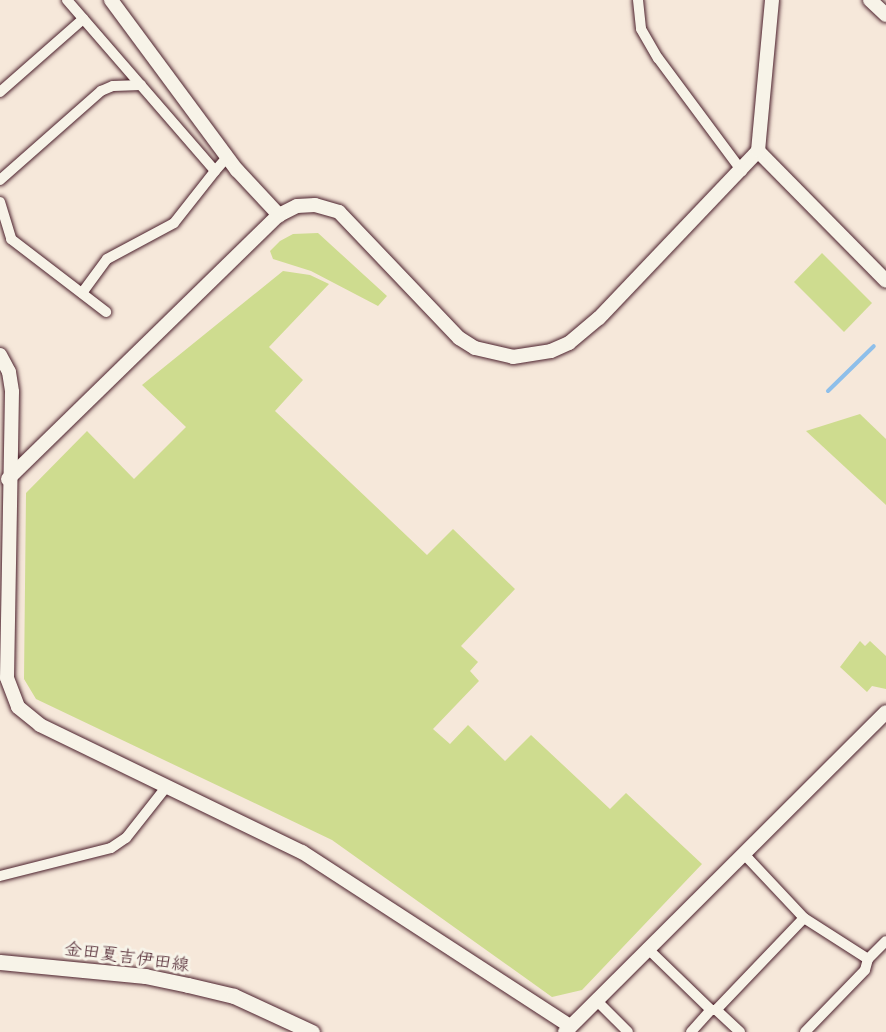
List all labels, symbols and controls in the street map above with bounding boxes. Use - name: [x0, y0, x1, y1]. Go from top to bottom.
- street label: 金田夏吉伊田線: [63, 938, 191, 976]

